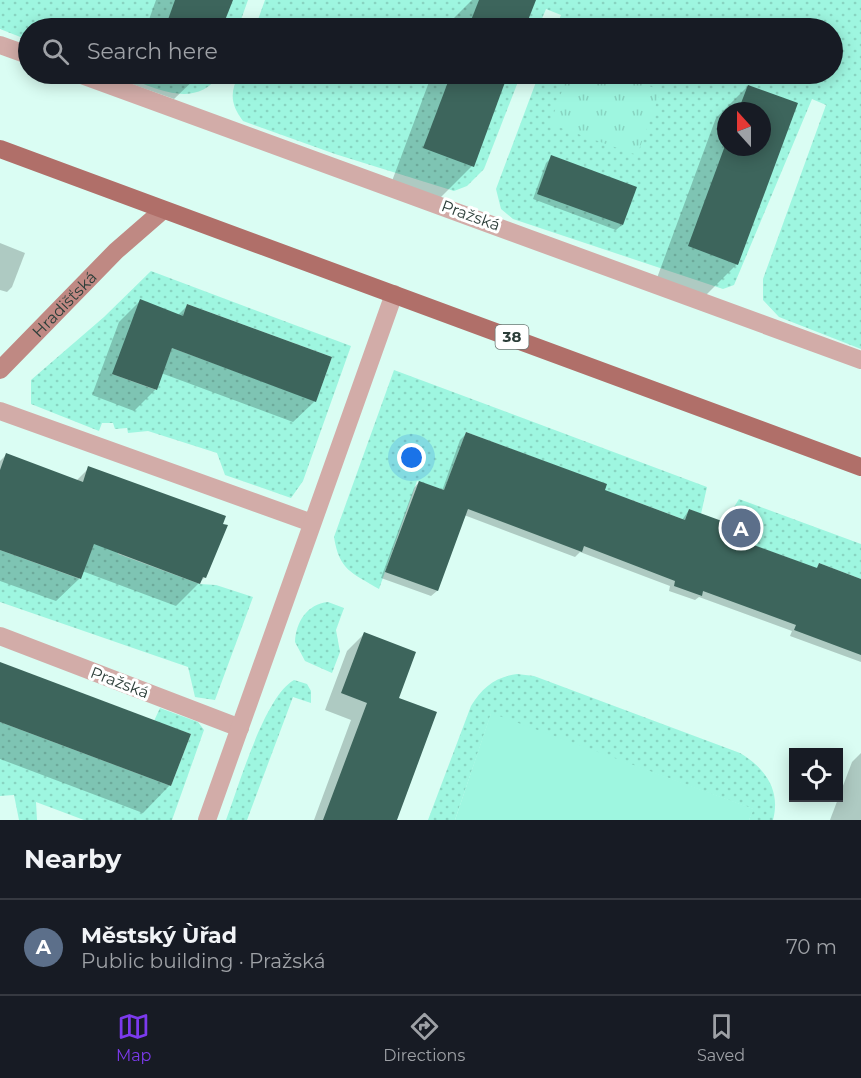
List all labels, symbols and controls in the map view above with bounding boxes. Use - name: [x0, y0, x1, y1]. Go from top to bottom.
- search box: [18, 18, 843, 84]
- icon: search: [39, 35, 72, 68]
- text: Search here: [87, 38, 218, 65]
- north arrow: [717, 102, 771, 156]
- street label: Pražská: [439, 196, 503, 235]
- street label: Hradišťská: [28, 268, 101, 341]
- road number: 38: [496, 325, 528, 349]
- your location: [397, 443, 426, 472]
- pin: A: [722, 506, 760, 550]
- street label: Pražská: [88, 663, 152, 702]
- map controls: [789, 748, 843, 802]
- button: locate: [789, 748, 843, 802]
- text: Nearby: [24, 843, 121, 875]
- text: Městský Ùřad: [81, 922, 237, 949]
- text: A: [36, 935, 51, 959]
- text: 70 m: [786, 935, 837, 959]
- text: Public building · Pražská: [81, 949, 326, 973]
- tab: Map: [116, 1010, 151, 1065]
- tab: Directions: [383, 1010, 465, 1065]
- tab: Saved: [697, 1010, 745, 1065]

